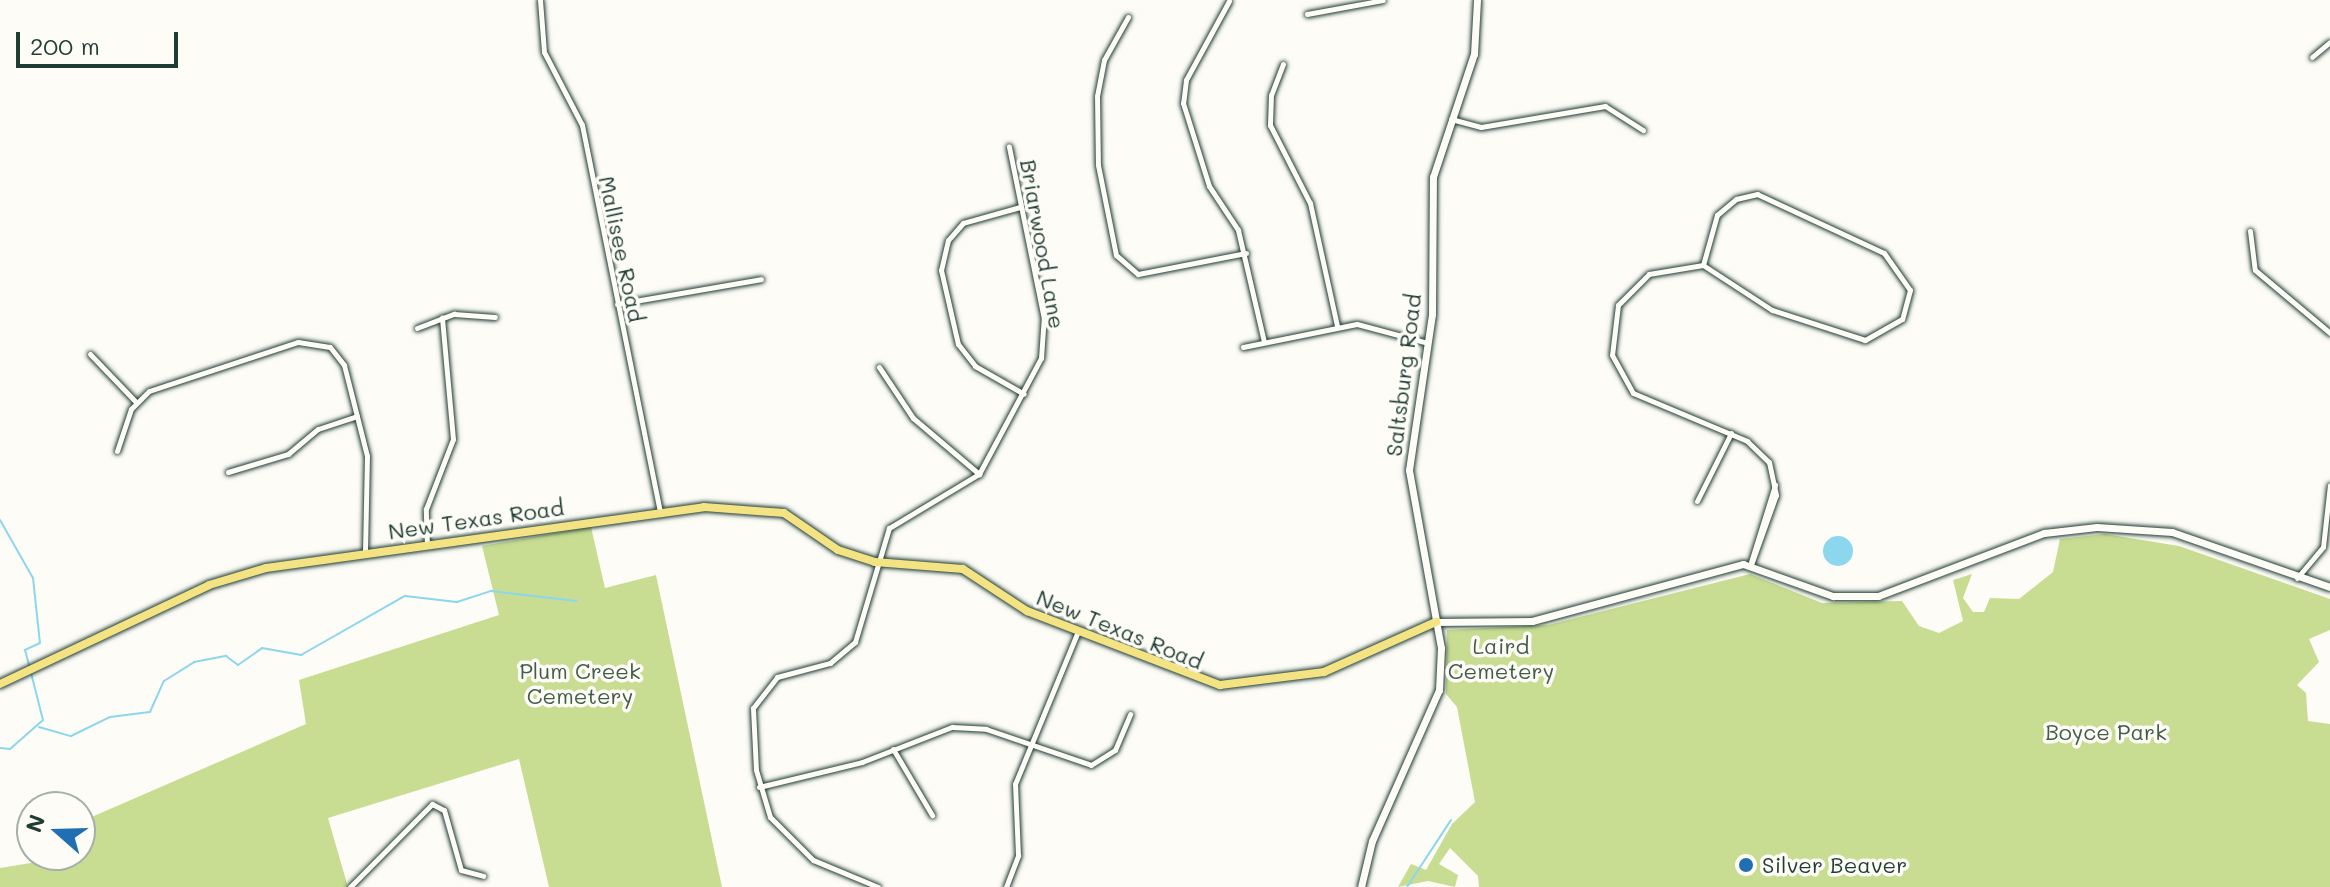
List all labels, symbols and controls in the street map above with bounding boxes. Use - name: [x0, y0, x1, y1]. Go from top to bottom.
- scale bar: [20, 16, 182, 66]
- text: 200 m: [30, 30, 100, 61]
- street label: Briarwood Lane: [1015, 157, 1071, 331]
- street label: Mallisee Road: [594, 173, 650, 325]
- street label: Saltsburg Road: [1380, 292, 1426, 458]
- street label: New Texas Road: [386, 494, 566, 544]
- street label: New Texas Road: [1033, 584, 1207, 674]
- park label: Laird Cemetery: [1448, 632, 1554, 684]
- park label: Plum Creek Cemetery: [519, 657, 641, 708]
- park label: Boyce Park: [2045, 719, 2167, 745]
- north arrow: [16, 791, 96, 871]
- text: N: [18, 811, 51, 836]
- place label: Silver Beaver: [1762, 852, 1907, 878]
- marker: Silver Beaver: [1737, 856, 1755, 874]

